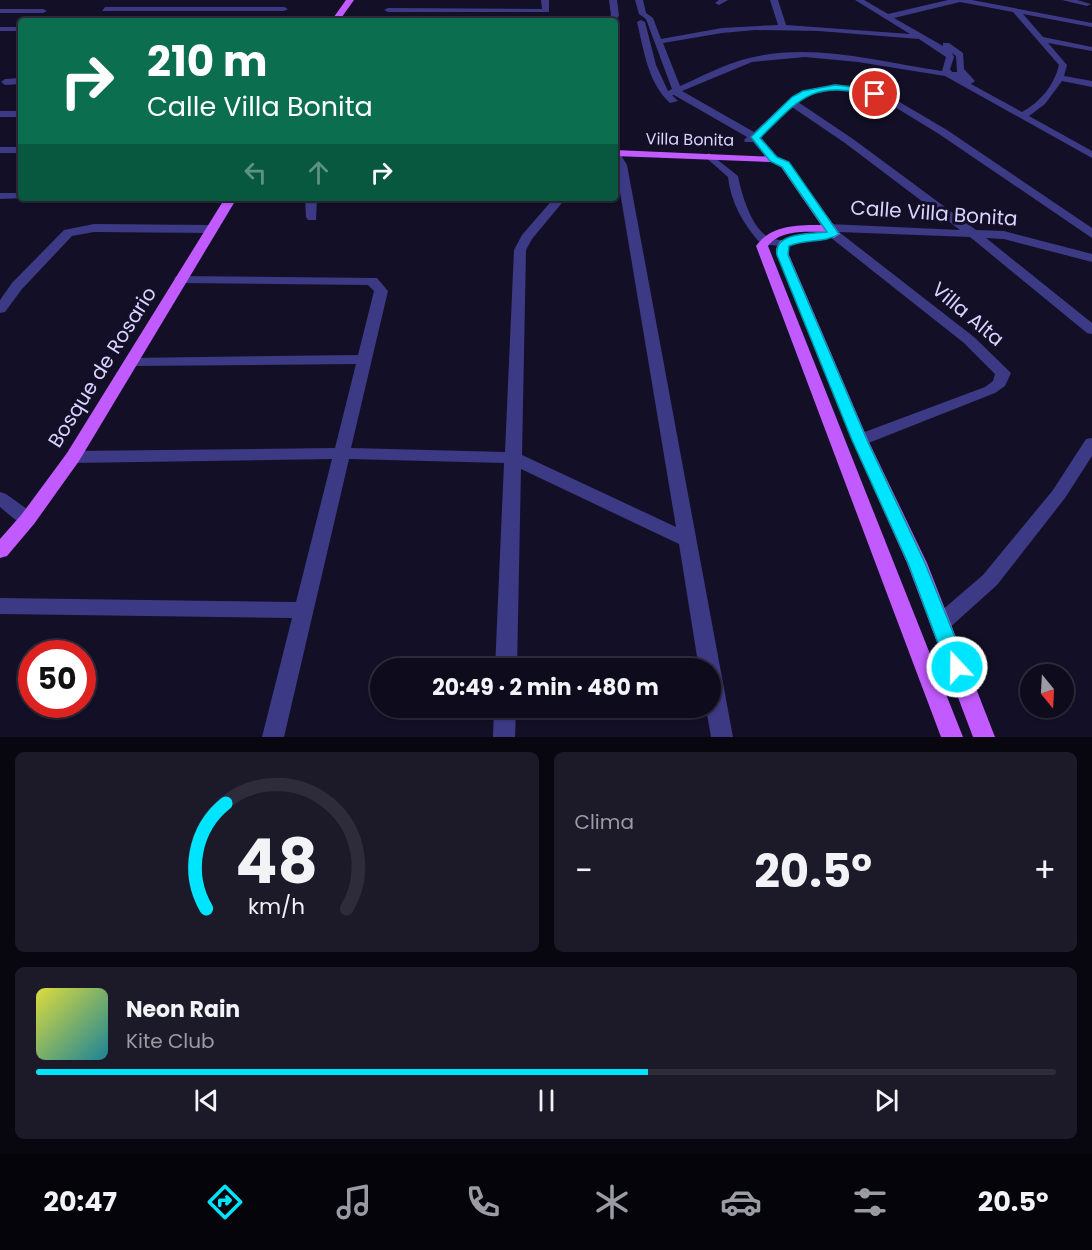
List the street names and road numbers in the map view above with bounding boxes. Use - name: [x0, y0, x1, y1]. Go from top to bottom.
- street label: Villa Bonita: [646, 127, 734, 152]
- street label: Calle Villa Bonita: [850, 193, 1018, 233]
- street label: Villa Alta: [926, 276, 1010, 352]
- street label: Bosque de Rosario: [41, 281, 163, 453]

